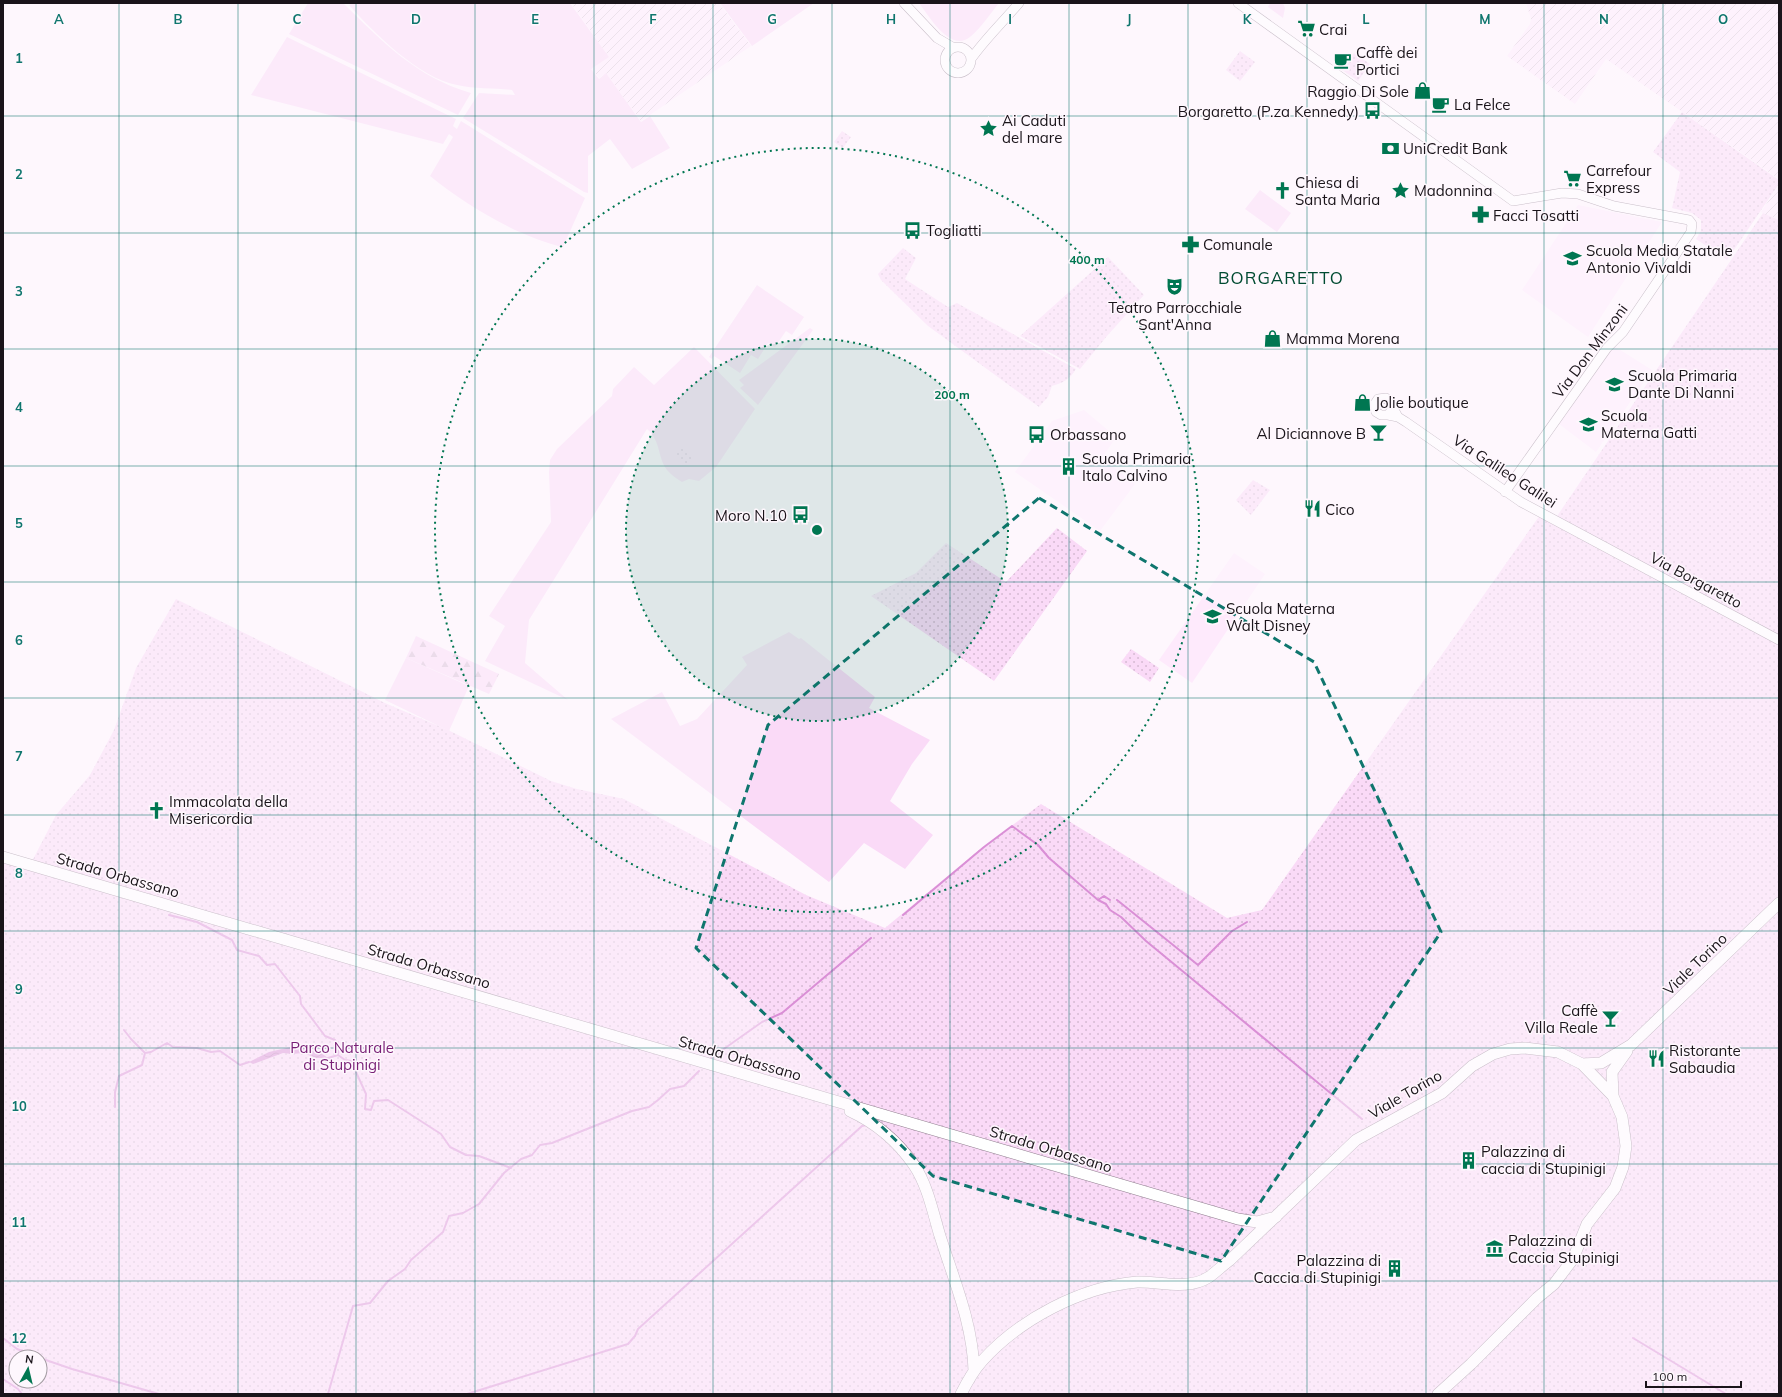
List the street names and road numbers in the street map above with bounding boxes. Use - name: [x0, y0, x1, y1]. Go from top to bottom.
- street label: Via Don Minzoni: [1548, 300, 1632, 402]
- street label: Via Galileo Galilei: [1449, 430, 1561, 512]
- street label: Via Borgaretto: [1647, 548, 1745, 612]
- street label: Strada Orbassano: [54, 848, 182, 902]
- street label: Viale Torino: [1659, 929, 1731, 999]
- street label: Strada Orbassano: [365, 939, 493, 993]
- street label: Strada Orbassano: [676, 1031, 804, 1085]
- street label: Viale Torino: [1365, 1065, 1445, 1123]
- street label: Strada Orbassano: [987, 1121, 1115, 1177]

